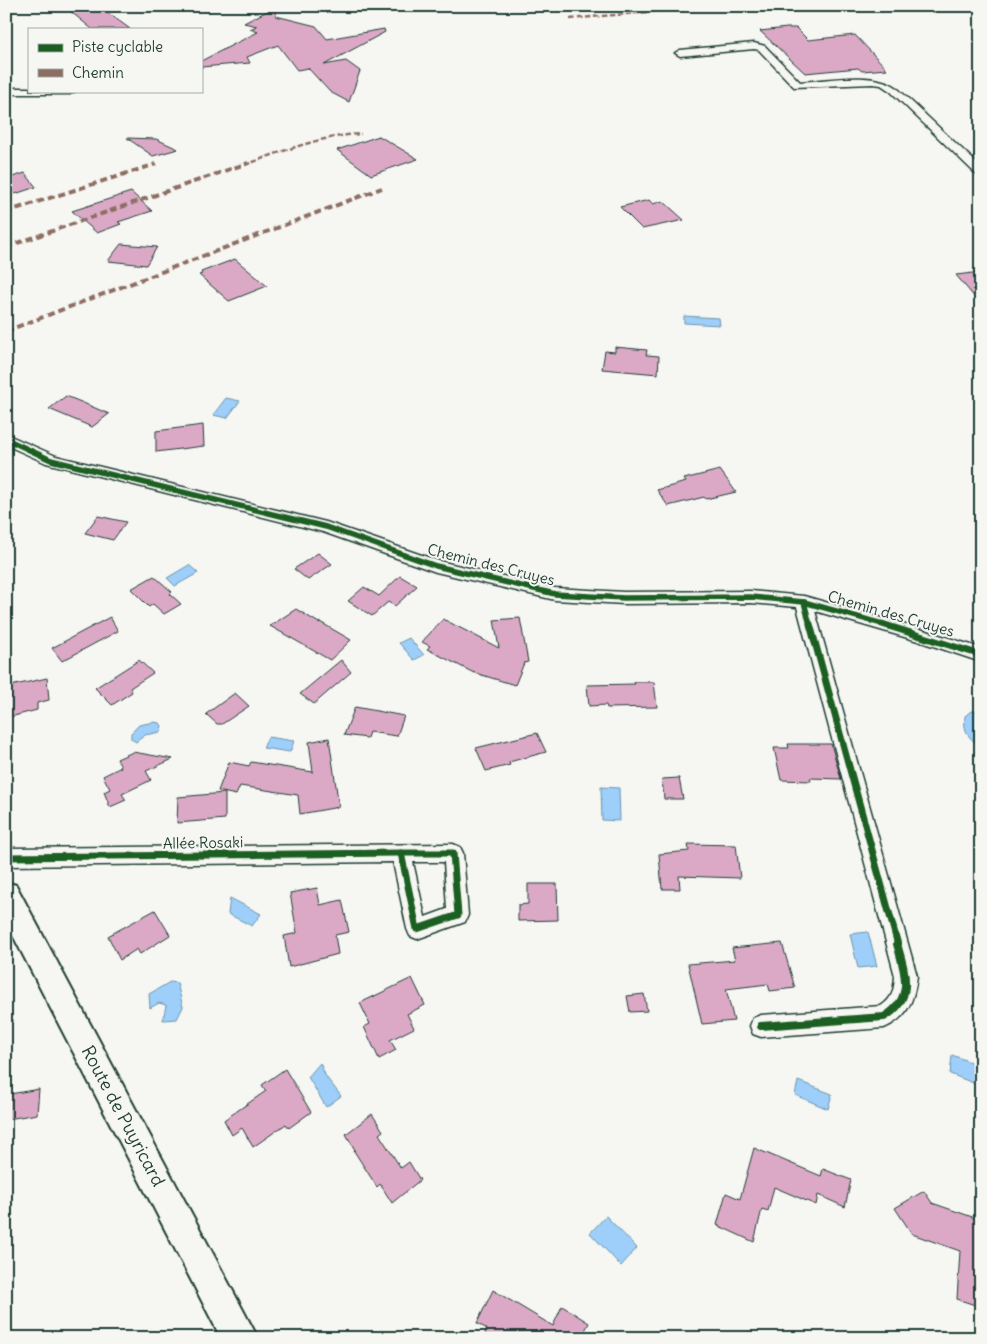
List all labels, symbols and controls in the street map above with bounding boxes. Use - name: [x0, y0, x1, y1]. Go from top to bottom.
- legend: [28, 28, 202, 92]
- text: Piste cyclable: [72, 37, 163, 56]
- text: Chemin: [72, 63, 124, 82]
- street label: Chemin des Cruyes: [425, 539, 557, 590]
- street label: Chemin des Cruyes: [826, 586, 957, 641]
- street label: Allée Rosaki: [163, 832, 243, 853]
- street label: Route de Puyricard: [77, 1041, 170, 1190]

